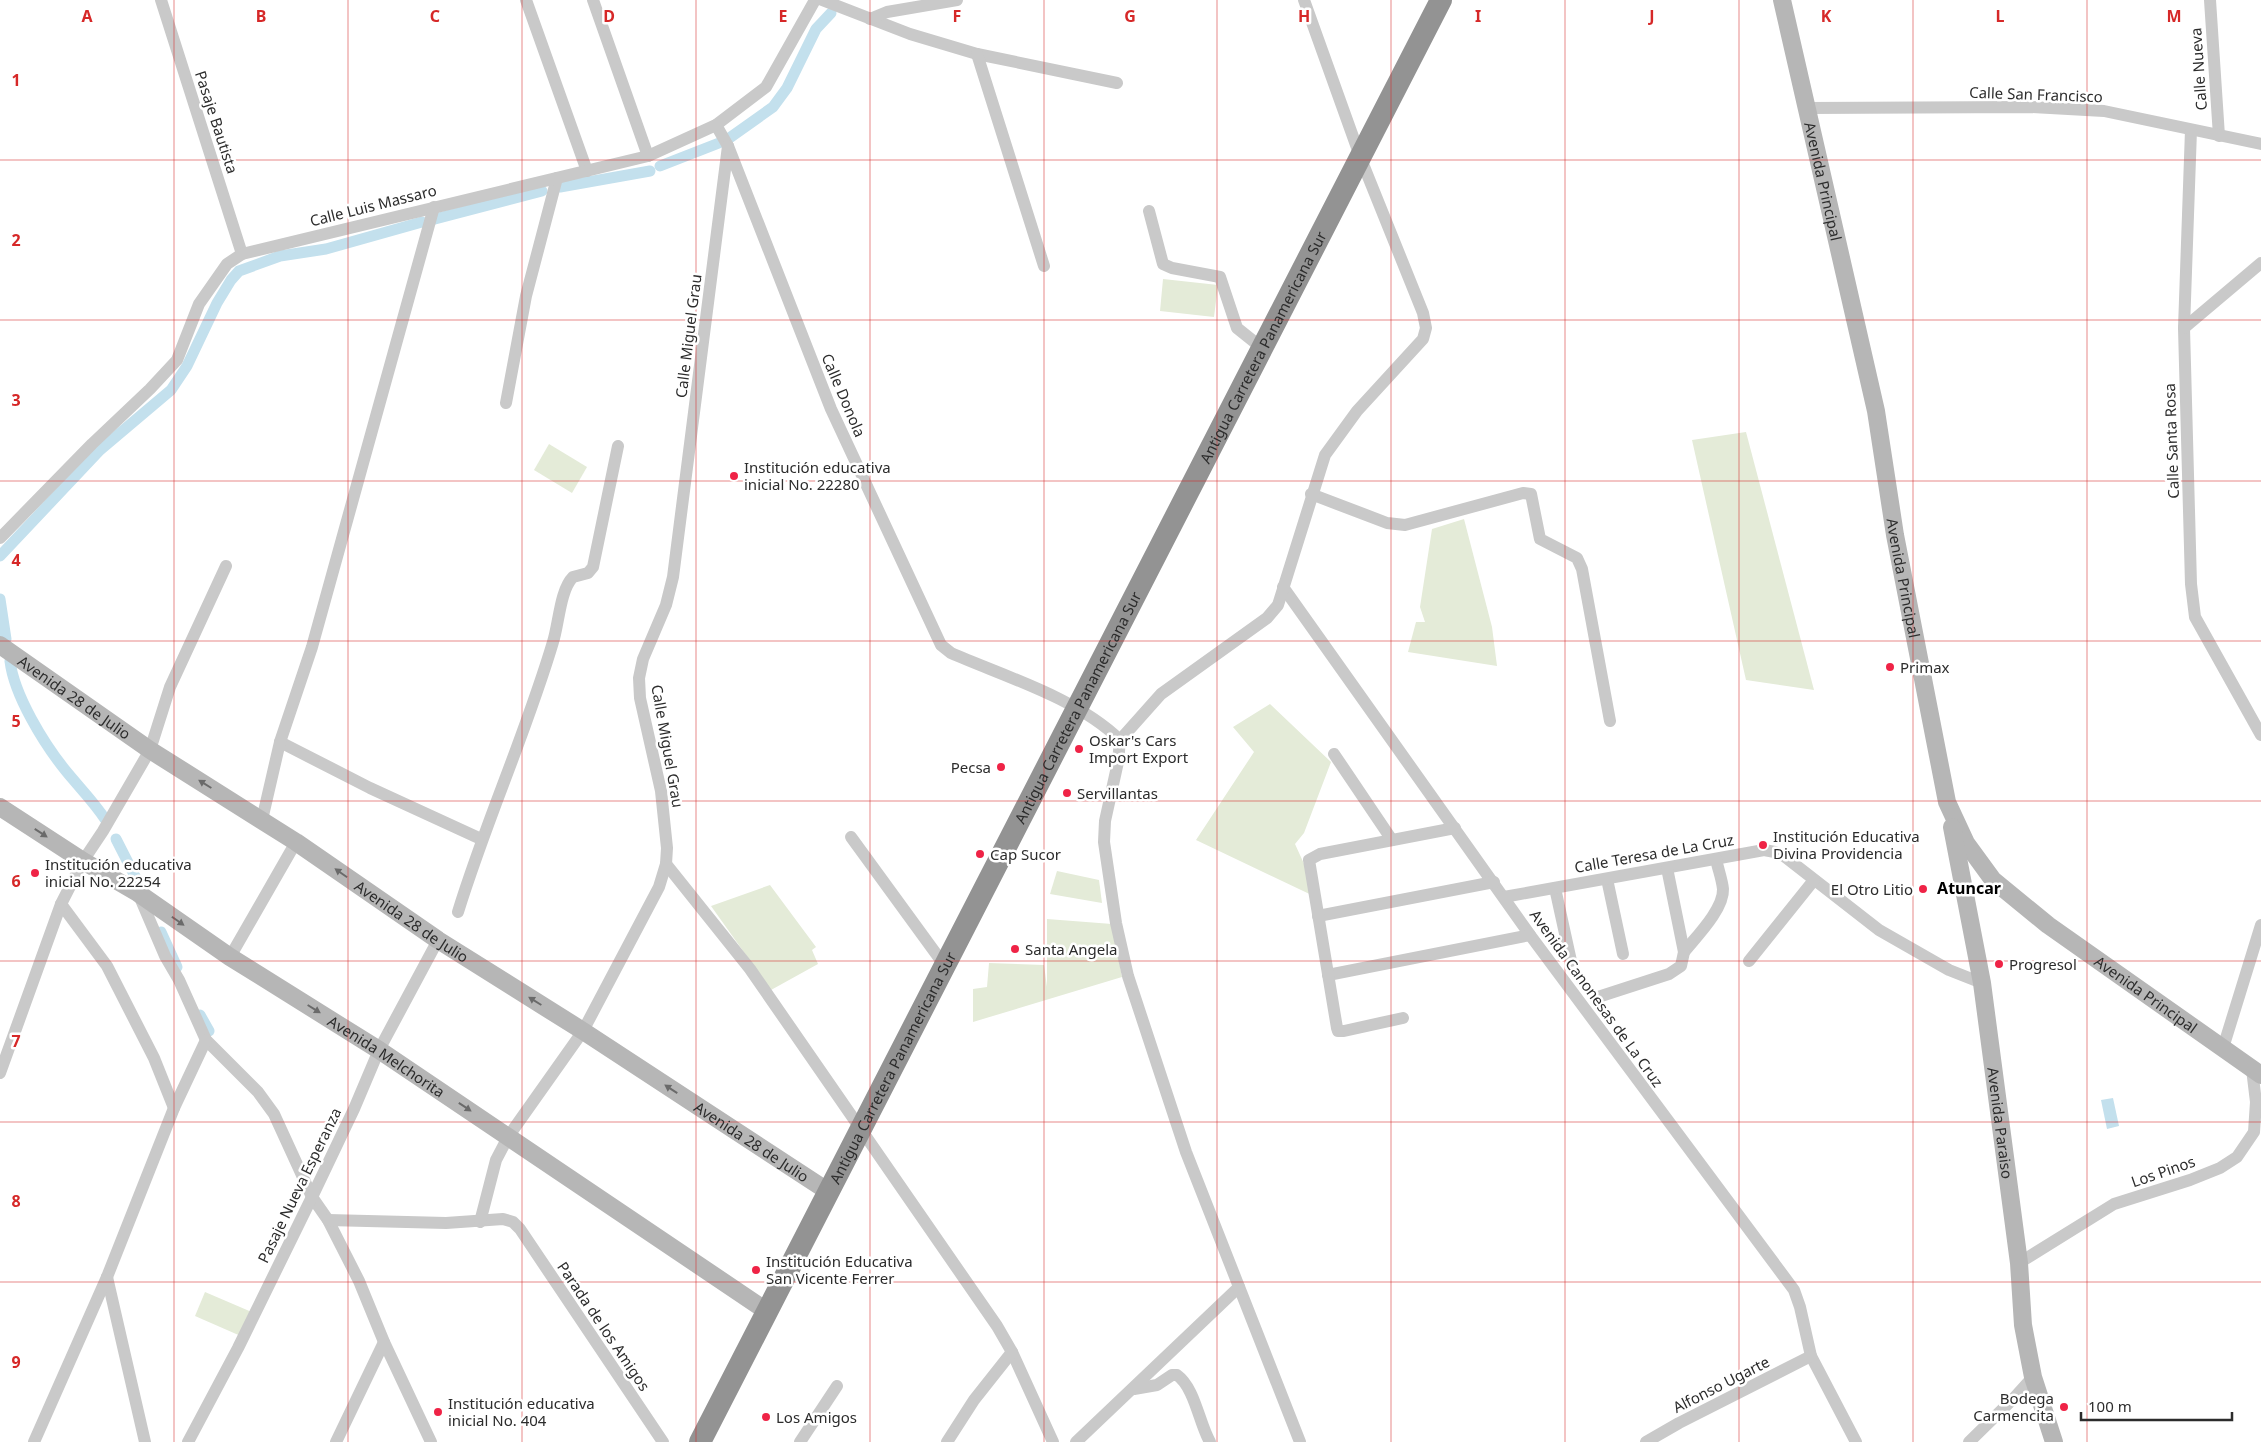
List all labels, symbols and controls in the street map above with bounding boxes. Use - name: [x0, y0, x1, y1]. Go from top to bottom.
- text: A: [81, 5, 93, 27]
- text: B: [256, 5, 266, 27]
- text: C: [430, 5, 440, 27]
- text: D: [603, 5, 615, 27]
- text: E: [779, 5, 788, 27]
- text: F: [953, 5, 961, 27]
- text: G: [1124, 5, 1136, 27]
- text: H: [1298, 5, 1310, 27]
- text: I: [1475, 5, 1481, 27]
- text: J: [1647, 5, 1655, 27]
- text: K: [1821, 5, 1832, 27]
- text: L: [1996, 5, 2005, 27]
- text: M: [2166, 5, 2182, 27]
- street label: Calle Nueva: [2185, 27, 2211, 111]
- street label: Pasaje Bautista: [191, 68, 243, 176]
- text: 1: [11, 69, 21, 91]
- street label: Calle San Francisco: [1969, 82, 2103, 106]
- street label: Avenida Principal: [1800, 120, 1847, 243]
- street label: Calle Luis Massaro: [308, 180, 438, 230]
- street label: Antigua Carretera Panamericana Sur: [1195, 228, 1331, 467]
- text: 2: [11, 229, 21, 251]
- street label: Calle Miguel Grau: [670, 273, 706, 399]
- street label: Calle Donola: [817, 350, 871, 440]
- street label: Calle Santa Rosa: [2159, 383, 2183, 499]
- text: 3: [11, 389, 21, 411]
- place label: Institución educativa inicial No. 22280: [744, 457, 891, 494]
- marker: Institución educativa inicial No. 22280: [728, 470, 740, 482]
- street label: Avenida Principal: [1883, 517, 1925, 640]
- text: 4: [11, 549, 21, 571]
- street label: Antigua Carretera Panamericana Sur: [1010, 588, 1145, 827]
- street label: Avenida 28 de Julio: [14, 651, 135, 744]
- place label: Primax: [1900, 657, 1950, 677]
- marker: Primax: [1884, 661, 1896, 673]
- street label: Calle Miguel Grau: [647, 683, 689, 809]
- text: 5: [11, 710, 21, 732]
- place label: Oskar's Cars Import Export: [1089, 730, 1189, 767]
- marker: Oskar's Cars Import Export: [1073, 743, 1085, 755]
- place label: Pecsa: [951, 757, 991, 777]
- marker: Pecsa: [995, 761, 1007, 773]
- one-way arrow: [198, 779, 211, 789]
- place label: Servillantas: [1077, 783, 1158, 803]
- marker: Servillantas: [1061, 787, 1073, 799]
- place label: Institución Educativa Divina Providencia: [1773, 826, 1920, 863]
- one-way arrow: [34, 829, 47, 838]
- street label: Calle Teresa de La Cruz: [1573, 829, 1735, 877]
- marker: Institución Educativa Divina Providencia: [1757, 839, 1769, 851]
- place label: Cap Sucor: [990, 844, 1061, 864]
- marker: Cap Sucor: [974, 848, 986, 860]
- place label: Institución educativa inicial No. 22254: [45, 854, 192, 891]
- marker: Institución educativa inicial No. 22254: [29, 867, 41, 879]
- one-way arrow: [334, 868, 347, 878]
- text: 6: [11, 870, 21, 892]
- street label: Avenida 28 de Julio: [351, 876, 473, 967]
- district label: Atuncar: [1937, 877, 2001, 899]
- place label: El Otro Litio: [1831, 879, 1913, 899]
- marker: El Otro Litio: [1917, 883, 1929, 895]
- street label: Avenida Canonesas de La Cruz: [1526, 905, 1668, 1091]
- one-way arrow: [171, 915, 184, 926]
- place label: Santa Angela: [1025, 939, 1117, 959]
- marker: Santa Angela: [1009, 943, 1021, 955]
- street label: Antigua Carretera Panamericana Sur: [824, 948, 960, 1187]
- street label: Avenida Principal: [2091, 951, 2201, 1037]
- place label: Progresol: [2009, 954, 2077, 974]
- marker: Progresol: [1993, 958, 2005, 970]
- one-way arrow: [528, 996, 541, 1006]
- one-way arrow: [307, 1005, 320, 1014]
- street label: Avenida Melchorita: [324, 1011, 449, 1102]
- text: 7: [11, 1030, 21, 1052]
- street label: Avenida Paraiso: [1983, 1066, 2018, 1180]
- one-way arrow: [665, 1084, 678, 1094]
- street label: Avenida 28 de Julio: [690, 1097, 813, 1186]
- one-way arrow: [458, 1103, 471, 1112]
- street label: Pasaje Nueva Esperanza: [253, 1104, 345, 1266]
- street label: Los Pinos: [2128, 1151, 2198, 1191]
- text: 8: [11, 1190, 21, 1212]
- place label: Institución Educativa San Vicente Ferrer: [766, 1251, 913, 1288]
- street label: Parada de los Amigos: [553, 1257, 655, 1395]
- marker: Institución Educativa San Vicente Ferrer: [750, 1264, 762, 1276]
- text: 9: [11, 1351, 21, 1373]
- street label: Alfonso Ugarte: [1669, 1351, 1773, 1417]
- place label: Bodega Carmencita: [1973, 1388, 2054, 1425]
- scale bar: [2081, 1390, 2232, 1422]
- place label: Institución educativa inicial No. 404: [448, 1393, 595, 1430]
- text: 100 m: [2088, 1396, 2132, 1416]
- marker: Bodega Carmencita: [2058, 1401, 2070, 1413]
- marker: Institución educativa inicial No. 404: [432, 1406, 444, 1418]
- place label: Los Amigos: [776, 1407, 857, 1427]
- marker: Los Amigos: [760, 1411, 772, 1423]

